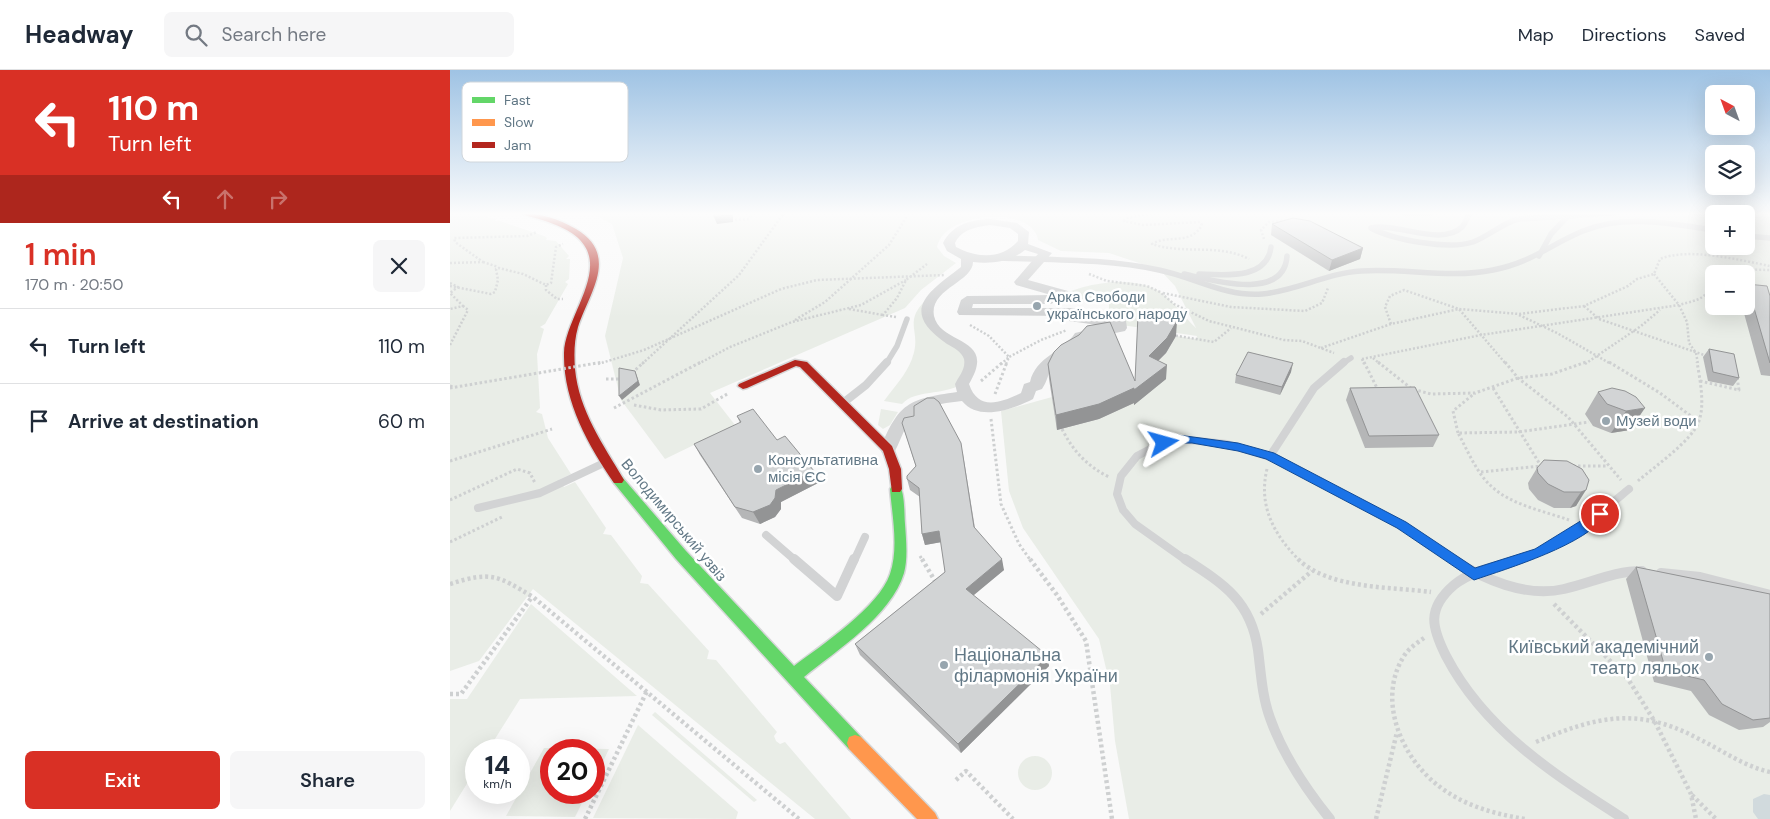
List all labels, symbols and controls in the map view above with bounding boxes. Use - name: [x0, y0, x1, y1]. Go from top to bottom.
- search box: [164, 12, 514, 57]
- text: Headway: [25, 19, 134, 50]
- icon: search: [182, 21, 210, 49]
- text: Search here: [222, 22, 326, 47]
- text: Map: [1518, 23, 1554, 47]
- text: Directions: [1582, 23, 1667, 47]
- text: Saved: [1695, 23, 1745, 47]
- legend: [462, 82, 628, 162]
- text: 110 m: [108, 85, 199, 131]
- north arrow: [1705, 85, 1755, 135]
- map controls: [1705, 85, 1755, 315]
- icon: left: [25, 90, 90, 155]
- text: Fast: [504, 91, 531, 109]
- text: Slow: [504, 113, 534, 131]
- text: Turn left: [108, 129, 192, 158]
- text: Jam: [504, 136, 531, 154]
- button: layers: [1705, 145, 1755, 195]
- icon: left: [158, 185, 186, 213]
- icon: ahead: [211, 185, 239, 213]
- icon: right: [264, 185, 292, 213]
- button: +: [1705, 205, 1755, 255]
- text: 1 min: [25, 235, 97, 274]
- button: close: [373, 240, 425, 292]
- button: −: [1705, 265, 1755, 315]
- text: 170 m · 20:50: [25, 274, 123, 295]
- place label: Арка Свободи українського народу: [1047, 287, 1188, 324]
- marker: Арка Свободи українського народу: [1031, 300, 1043, 312]
- icon: left: [25, 332, 53, 360]
- text: Turn left: [68, 334, 146, 359]
- text: 110 m: [378, 334, 425, 359]
- icon: arrive: [25, 407, 53, 435]
- text: Arrive at destination: [68, 409, 259, 434]
- text: 60 m: [378, 409, 425, 434]
- place label: Музей води: [1616, 411, 1697, 431]
- marker: Музей води: [1600, 415, 1612, 427]
- position arrow: [1137, 416, 1189, 468]
- place label: Консультативна місія ЄС: [768, 450, 879, 487]
- street label: Володимирський узвіз: [617, 454, 731, 586]
- marker: Консультативна місія ЄС: [752, 463, 764, 475]
- pin: [1579, 493, 1621, 535]
- icon: arrive: [1586, 500, 1614, 528]
- place label: Київський академічний театр ляльок: [1508, 635, 1699, 680]
- place label: Національна філармонія України: [954, 643, 1118, 688]
- marker: Київський академічний театр ляльок: [1703, 651, 1715, 663]
- marker: Національна філармонія України: [938, 659, 950, 671]
- speed limit sign: 20: [540, 739, 605, 804]
- text: 14: [485, 749, 510, 782]
- button: Exit: [25, 751, 220, 809]
- button: Share: [230, 751, 425, 809]
- text: km/h: [483, 776, 512, 792]

